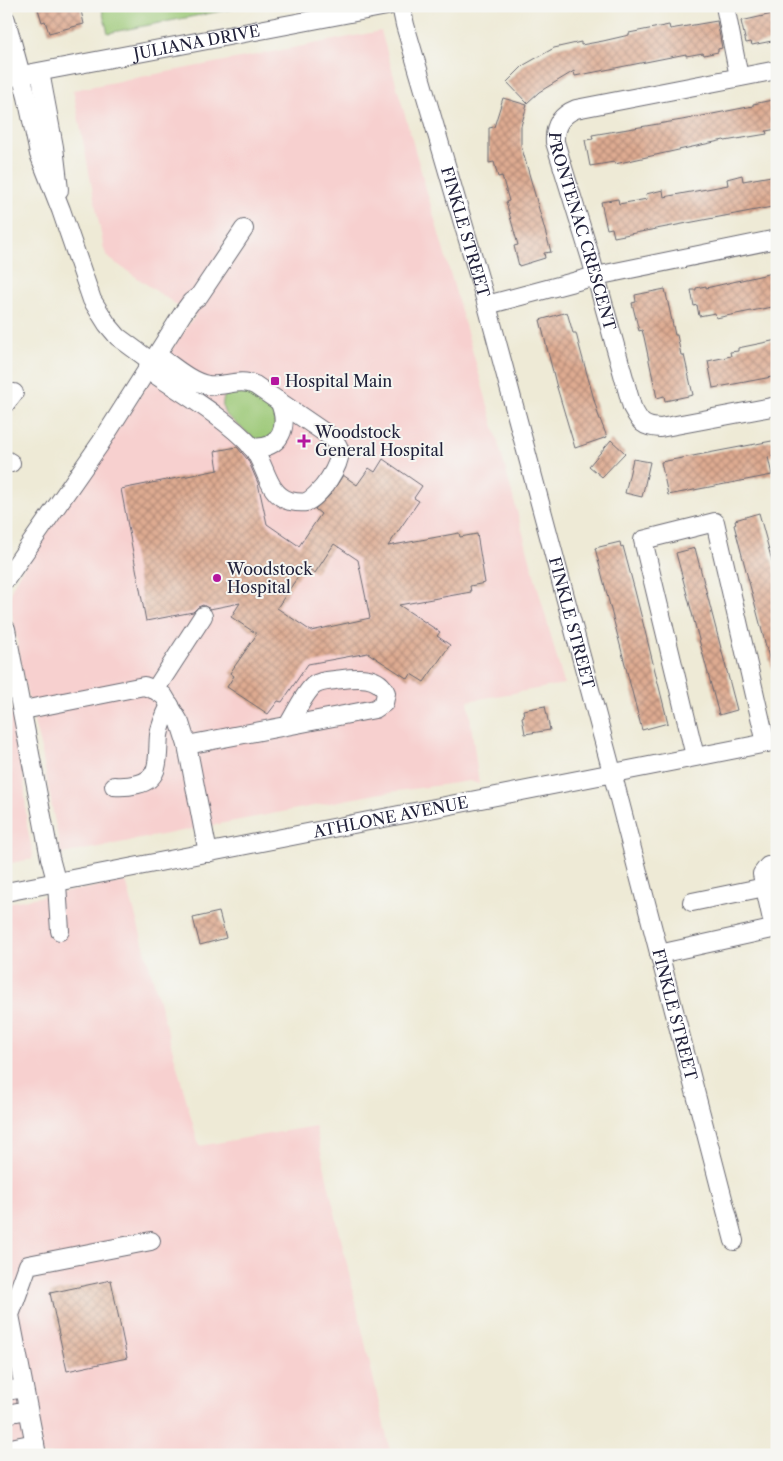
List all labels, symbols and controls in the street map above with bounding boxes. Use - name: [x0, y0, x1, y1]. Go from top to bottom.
- street label: JULIANA DRIVE: [129, 20, 262, 64]
- street label: FRONTENAC CRESCENT: [545, 132, 620, 333]
- street label: FINKLE STREET: [437, 164, 494, 300]
- place label: Hospital Main: [285, 371, 392, 391]
- marker: Hospital Main: [269, 375, 281, 387]
- place label: Woodstock General Hospital: [314, 422, 444, 460]
- marker: Woodstock General Hospital: [297, 434, 311, 448]
- street label: FINKLE STREET: [545, 555, 599, 691]
- place label: Woodstock Hospital: [226, 559, 313, 597]
- marker: Woodstock Hospital: [211, 572, 223, 584]
- street label: ATHLONE AVENUE: [310, 792, 470, 842]
- street label: FINKLE STREET: [648, 946, 702, 1082]

